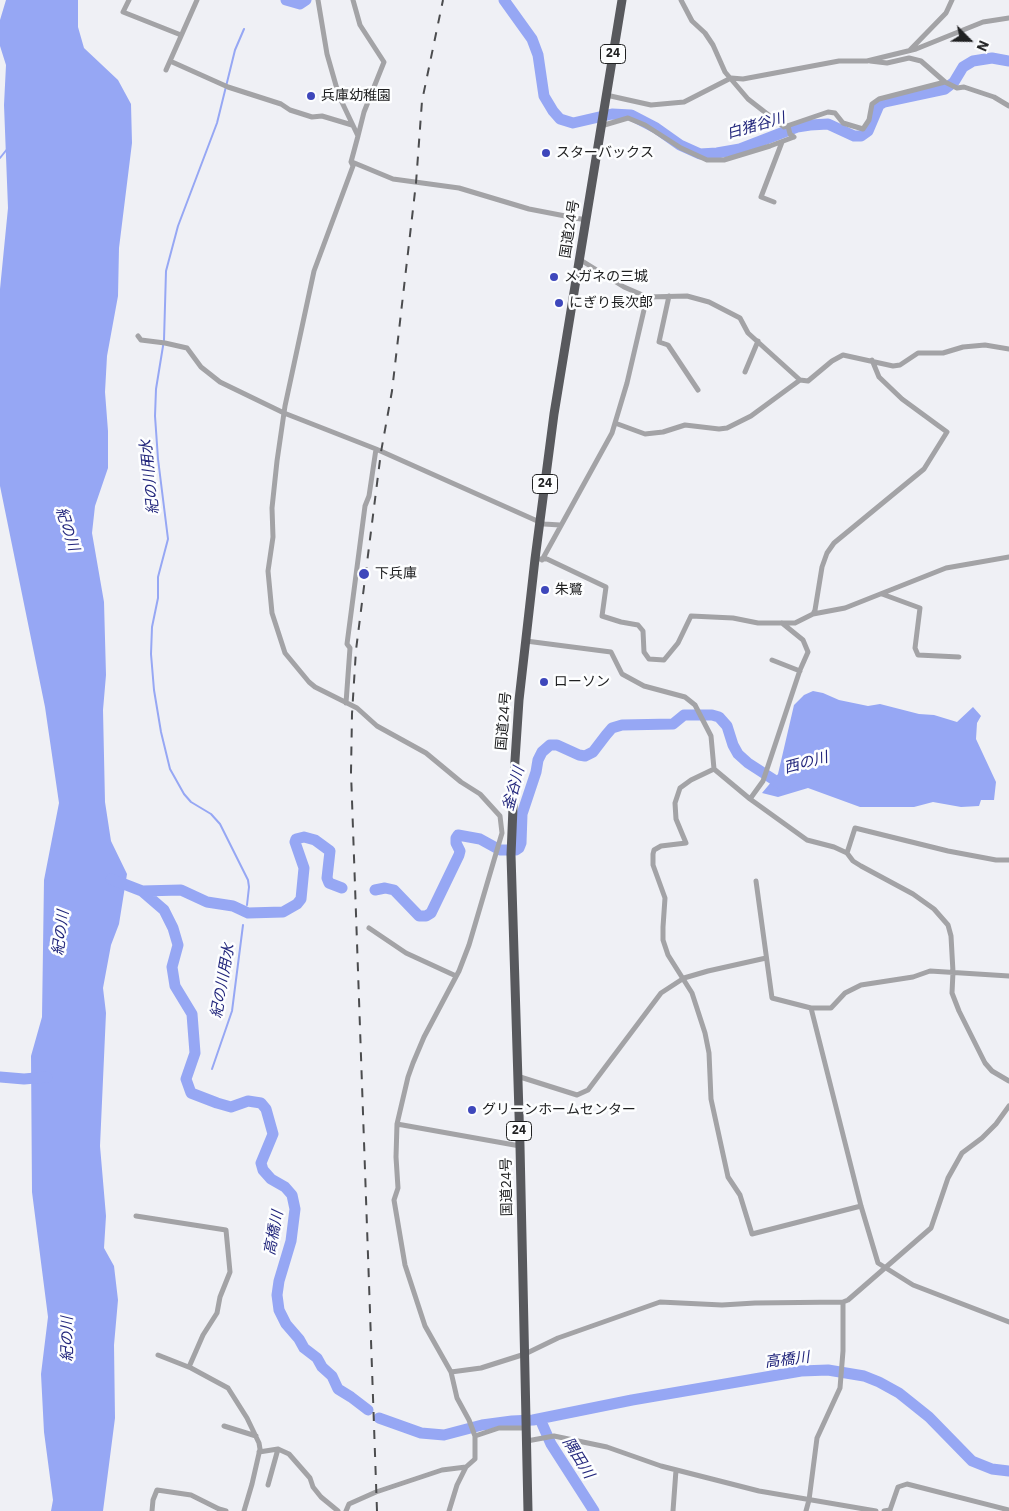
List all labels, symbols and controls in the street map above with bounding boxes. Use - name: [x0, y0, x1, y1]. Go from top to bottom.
- north arrow: [944, 15, 994, 65]
- text: N: [973, 38, 993, 54]
- road number: 24: [600, 44, 626, 64]
- place label: 兵庫幼稚園: [321, 88, 391, 104]
- marker: 兵庫幼稚園: [305, 90, 317, 102]
- water label: 白猪谷川: [725, 109, 787, 143]
- place label: スターバックス: [556, 145, 654, 161]
- marker: スターバックス: [540, 147, 552, 159]
- street label: 国道24号: [557, 199, 583, 259]
- place label: メガネの三城: [564, 269, 648, 285]
- marker: メガネの三城: [548, 271, 560, 283]
- place label: にぎり長次郎: [569, 295, 653, 311]
- marker: にぎり長次郎: [553, 297, 565, 309]
- water label: 紀の川用水: [137, 439, 163, 515]
- road number: 24: [532, 474, 558, 494]
- water label: 紀の川: [51, 505, 83, 553]
- place label: 下兵庫: [375, 566, 417, 582]
- marker: 下兵庫: [357, 567, 371, 581]
- place label: 朱鷺: [555, 582, 583, 598]
- marker: 朱鷺: [539, 584, 551, 596]
- place label: ローソン: [554, 674, 610, 690]
- marker: ローソン: [538, 676, 550, 688]
- street label: 国道24号: [493, 691, 515, 751]
- water label: 西の川: [782, 748, 830, 778]
- water label: 釜谷川: [499, 765, 529, 813]
- water label: 紀の川: [49, 910, 73, 956]
- water label: 紀の川用水: [208, 943, 238, 1019]
- place label: グリーンホームセンター: [482, 1102, 636, 1118]
- marker: グリーンホームセンター: [466, 1104, 478, 1116]
- road number: 24: [506, 1122, 532, 1140]
- street label: 国道24号: [498, 1157, 516, 1217]
- water label: 高橋川: [261, 1209, 287, 1257]
- water label: 紀の川: [59, 1317, 77, 1361]
- water label: 高橋川: [764, 1348, 810, 1372]
- water label: 隅田川: [558, 1434, 598, 1482]

